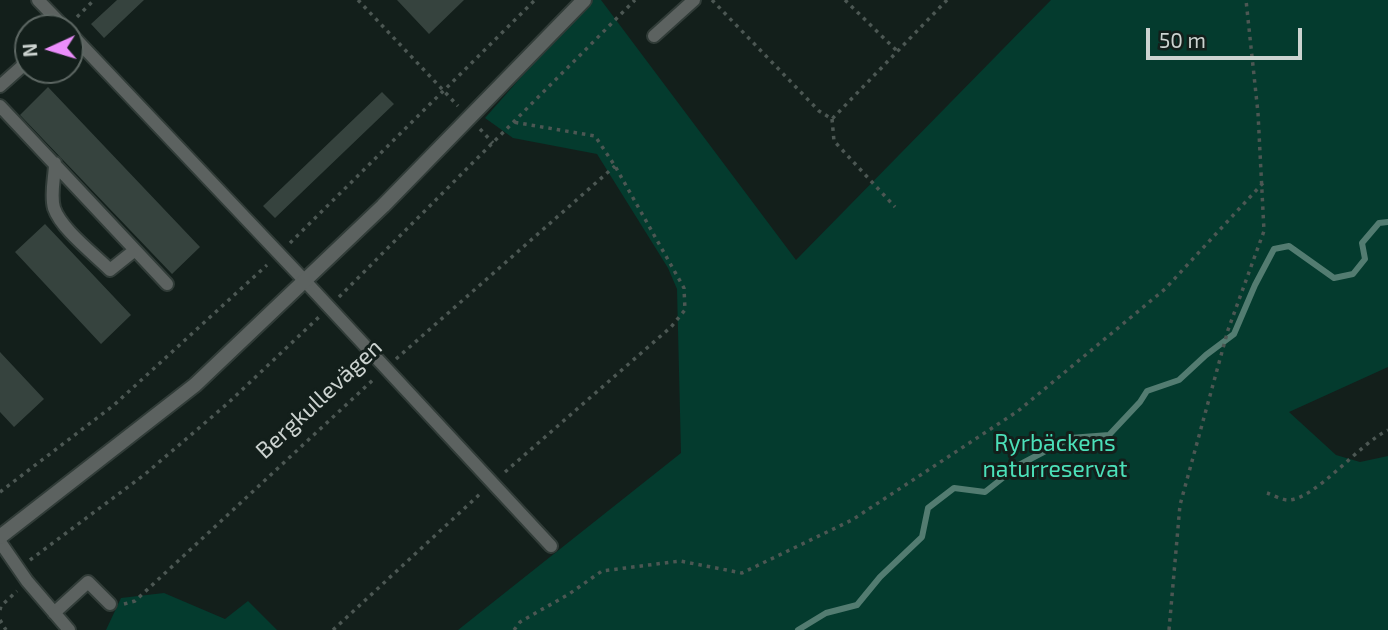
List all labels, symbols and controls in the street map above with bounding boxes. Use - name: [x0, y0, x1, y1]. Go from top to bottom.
- north arrow: [14, 14, 84, 84]
- scale bar: [1150, 14, 1306, 58]
- text: 50 m: [1159, 27, 1206, 52]
- text: N: [18, 43, 41, 58]
- street label: Bergkullevägen: [250, 333, 388, 465]
- park label: Ryrbäckens naturreservat: [982, 429, 1128, 483]

